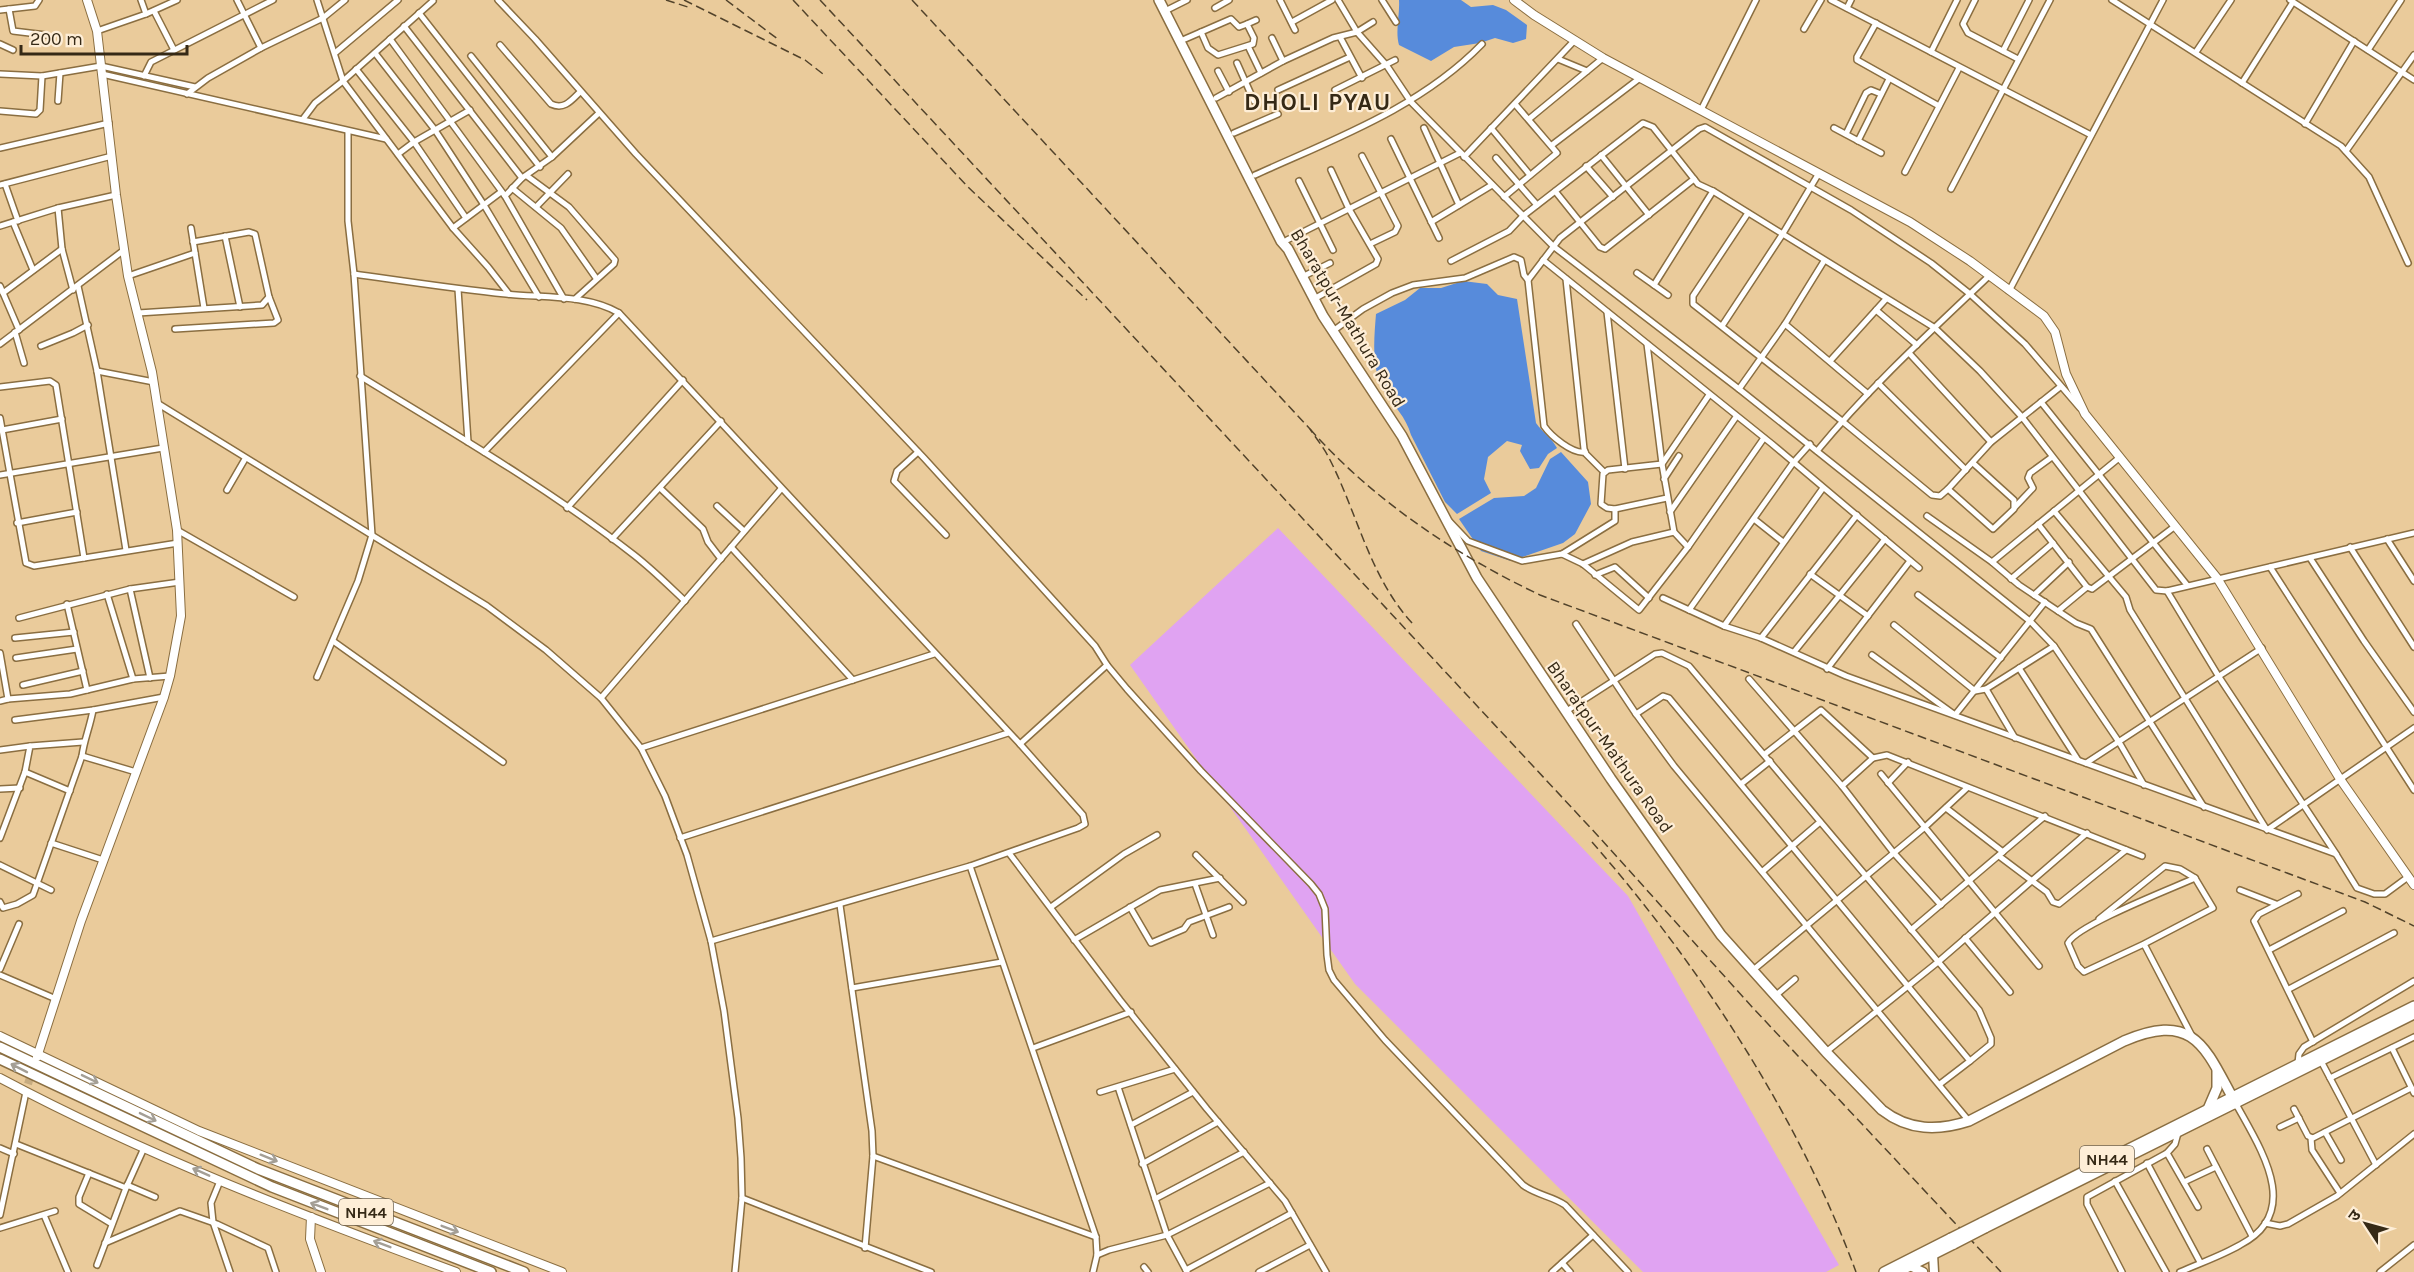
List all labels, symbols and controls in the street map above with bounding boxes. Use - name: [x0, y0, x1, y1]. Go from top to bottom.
- scale bar: [21, 18, 188, 56]
- text: 200 m: [30, 28, 83, 50]
- district label: DHOLI PYAU: [1244, 88, 1392, 116]
- street label: Bharatpur-Mathura Road: [1286, 224, 1410, 412]
- street label: Bharatpur-Mathura Road: [1542, 657, 1678, 837]
- one-way arrow: [10, 1061, 28, 1073]
- one-way arrow: [81, 1073, 99, 1085]
- one-way arrow: [138, 1111, 156, 1123]
- road number: NH44: [2080, 1146, 2134, 1172]
- one-way arrow: [259, 1153, 277, 1164]
- one-way arrow: [192, 1166, 210, 1178]
- north arrow: [2336, 1194, 2396, 1254]
- one-way arrow: [310, 1199, 329, 1210]
- road number: NH44: [339, 1199, 393, 1225]
- text: उ: [2344, 1206, 2365, 1225]
- one-way arrow: [440, 1224, 459, 1235]
- one-way arrow: [373, 1238, 392, 1249]

